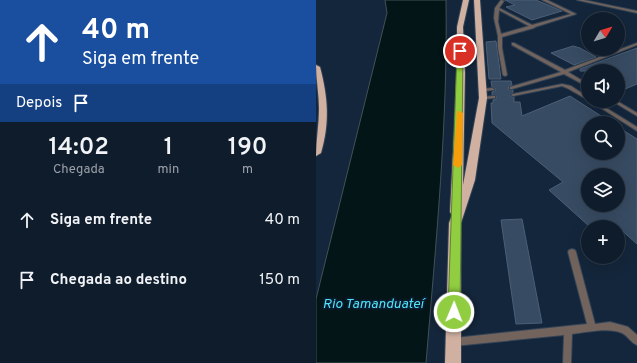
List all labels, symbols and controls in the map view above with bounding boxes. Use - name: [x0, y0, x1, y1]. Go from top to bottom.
- north arrow: [581, 12, 625, 56]
- map controls: [581, 12, 625, 264]
- text: 40 m: [82, 13, 150, 49]
- icon: ahead: [16, 16, 68, 68]
- pin: [443, 34, 477, 68]
- icon: arrive: [449, 40, 471, 62]
- text: Siga em frente: [82, 48, 199, 71]
- button: sound: [581, 64, 625, 108]
- icon: arrive: [70, 92, 92, 114]
- text: Depois: [16, 94, 62, 113]
- button: search: [581, 116, 625, 160]
- text: 14:02: [49, 133, 109, 163]
- text: 1: [164, 133, 173, 163]
- text: 190: [228, 133, 267, 163]
- text: Chegada: [53, 162, 105, 178]
- text: min: [158, 162, 179, 178]
- text: m: [242, 162, 253, 178]
- button: layers: [581, 168, 625, 212]
- icon: ahead: [16, 209, 38, 231]
- text: Siga em frente: [50, 211, 152, 230]
- text: 40 m: [265, 211, 300, 230]
- button: +: [581, 220, 625, 264]
- icon: arrive: [16, 269, 38, 291]
- text: Chegada ao destino: [50, 271, 187, 290]
- text: 150 m: [259, 271, 300, 290]
- position arrow: [433, 291, 475, 333]
- water label: Rio Tamanduateí: [323, 296, 427, 313]

